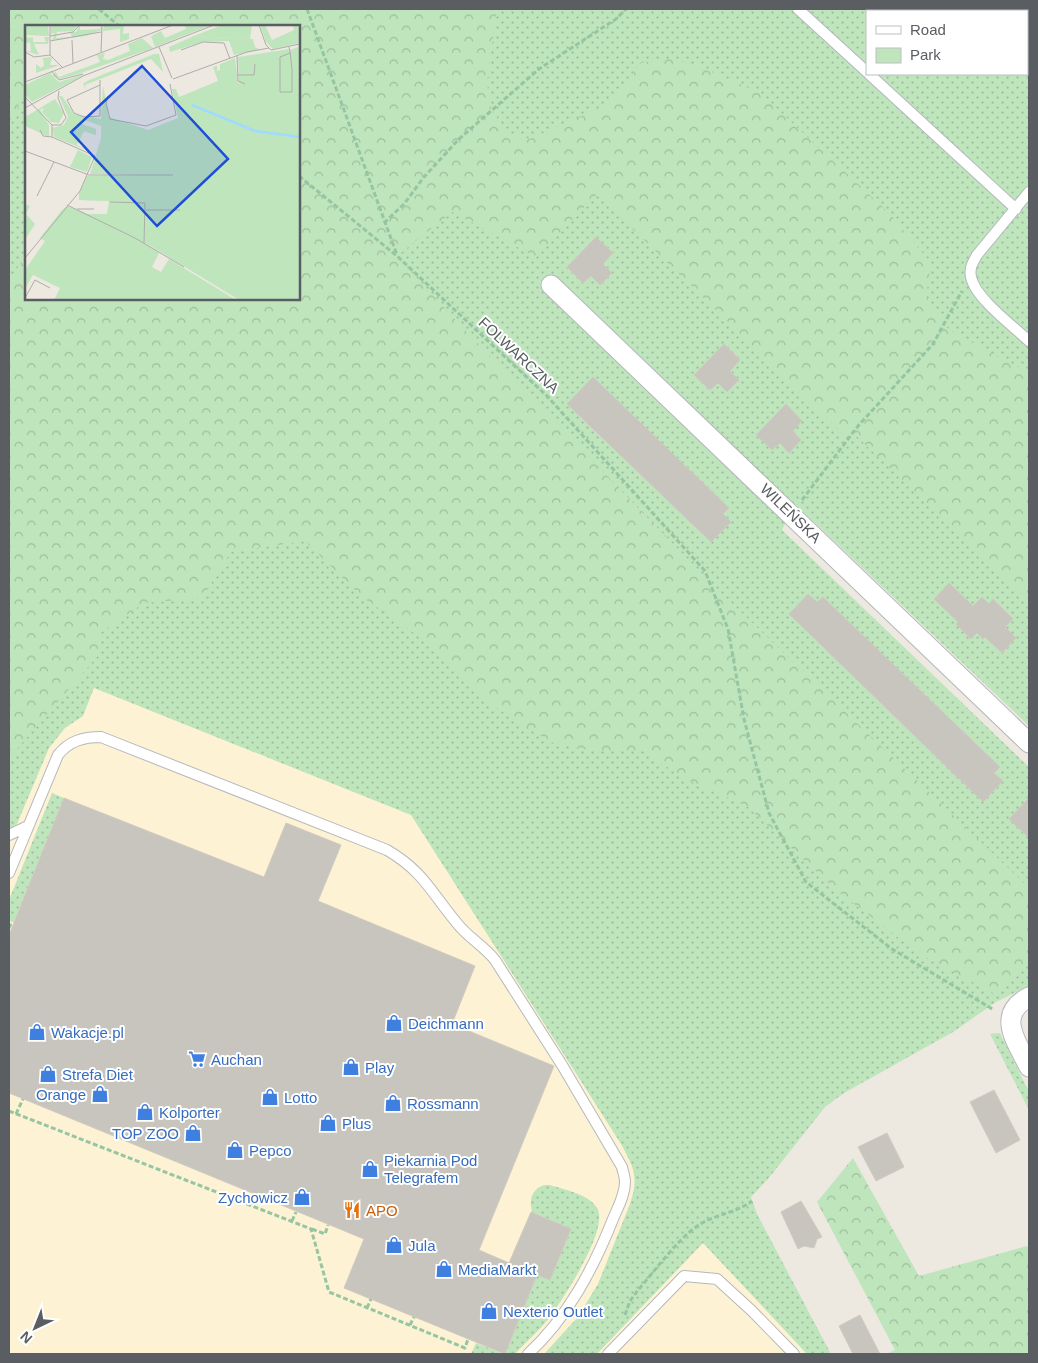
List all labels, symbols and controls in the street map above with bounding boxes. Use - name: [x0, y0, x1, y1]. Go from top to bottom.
- legend: [866, 10, 1028, 75]
- text: Road: [910, 21, 946, 38]
- inset map: [25, 25, 300, 300]
- text: Park: [910, 46, 941, 63]
- street label: FOLWARCZNA: [475, 314, 563, 396]
- street label: WILEŃSKA: [757, 480, 825, 546]
- shop icon: Deichmann: [384, 1013, 404, 1033]
- place label: Deichmann: [408, 1015, 484, 1032]
- shop icon: Wakacje.pl: [27, 1022, 47, 1042]
- place label: Wakacje.pl: [51, 1024, 124, 1041]
- supermarket icon: Auchan: [187, 1049, 207, 1069]
- place label: Auchan: [211, 1051, 262, 1068]
- shop icon: Play: [341, 1057, 361, 1077]
- place label: Play: [365, 1059, 395, 1076]
- shop icon: Strefa Diet: [38, 1064, 58, 1084]
- place label: Strefa Diet: [62, 1066, 134, 1083]
- shop icon: Orange: [90, 1084, 110, 1104]
- place label: Orange: [36, 1086, 86, 1103]
- shop icon: Lotto: [260, 1087, 280, 1107]
- place label: Lotto: [284, 1089, 317, 1106]
- shop icon: Rossmann: [383, 1093, 403, 1113]
- place label: Rossmann: [407, 1095, 479, 1112]
- shop icon: Kolporter: [135, 1102, 155, 1122]
- place label: Kolporter: [159, 1104, 220, 1121]
- shop icon: Plus: [318, 1113, 338, 1133]
- place label: Plus: [342, 1115, 371, 1132]
- shop icon: TOP ZOO: [183, 1123, 203, 1143]
- place label: TOP ZOO: [112, 1125, 179, 1142]
- shop icon: Pepco: [225, 1140, 245, 1160]
- place label: Pepco: [249, 1142, 292, 1159]
- place label: Piekarnia Pod Telegrafem: [384, 1152, 477, 1186]
- shop icon: Piekarnia Pod Telegrafem: [360, 1159, 380, 1179]
- shop icon: Zychowicz: [292, 1187, 312, 1207]
- place label: Zychowicz: [218, 1189, 288, 1206]
- restaurant icon: APO: [342, 1200, 362, 1220]
- place label: APO: [366, 1202, 398, 1219]
- shop icon: Jula: [384, 1235, 404, 1255]
- place label: Jula: [408, 1237, 436, 1254]
- shop icon: MediaMarkt: [434, 1259, 454, 1279]
- place label: MediaMarkt: [458, 1261, 537, 1278]
- shop icon: Nexterio Outlet: [479, 1301, 499, 1321]
- north arrow: [10, 1303, 60, 1353]
- place label: Nexterio Outlet: [503, 1303, 604, 1320]
- text: N: [17, 1328, 35, 1347]

